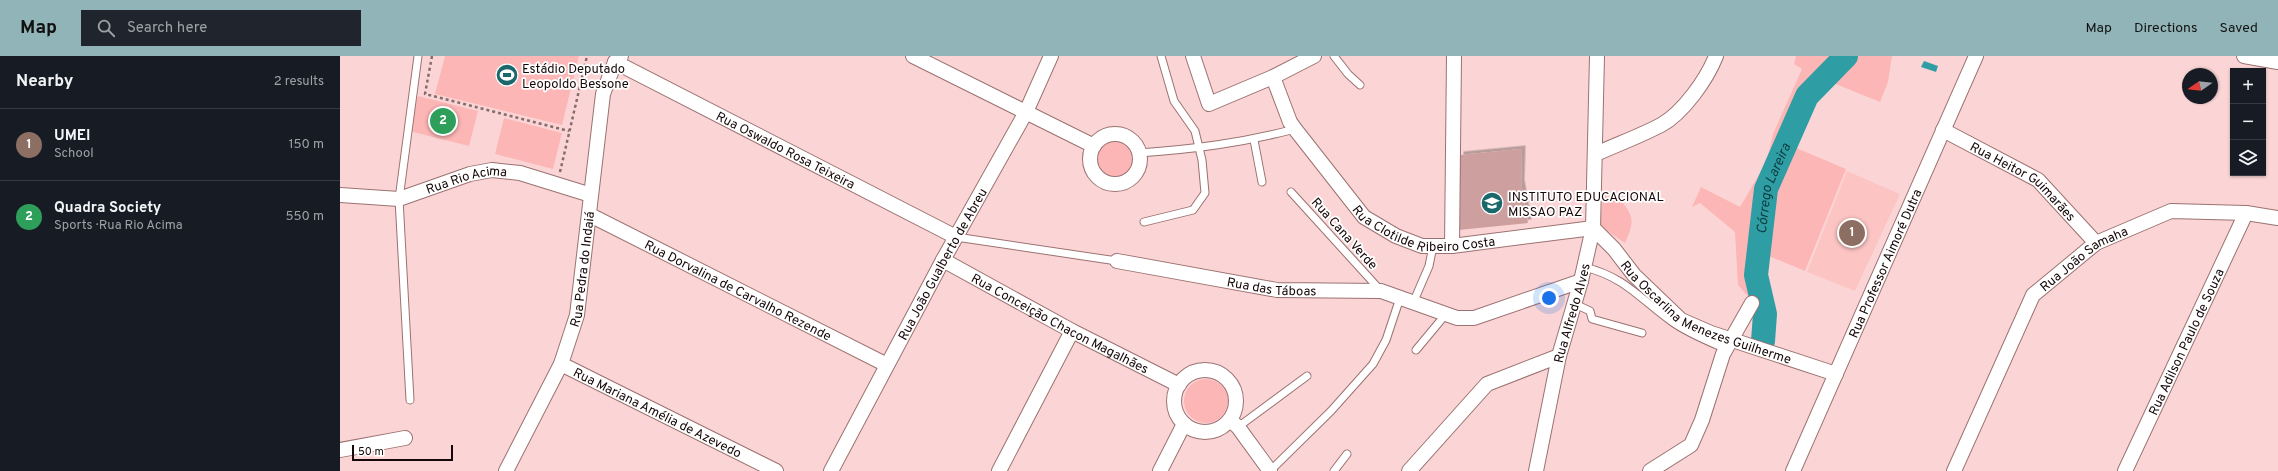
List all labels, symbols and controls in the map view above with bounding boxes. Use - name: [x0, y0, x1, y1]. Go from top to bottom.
- search box: [81, 10, 361, 46]
- text: Map: [20, 16, 57, 40]
- icon: search: [95, 17, 117, 39]
- text: Search here: [127, 19, 207, 38]
- text: Map: [2086, 20, 2112, 37]
- text: Directions: [2134, 20, 2198, 37]
- text: Saved: [2220, 20, 2258, 37]
- sports icon: Estádio Deputado Leopoldo Bessone: [494, 62, 520, 88]
- place label: Estádio Deputado Leopoldo Bessone: [522, 62, 629, 93]
- north arrow: [2182, 68, 2218, 104]
- map controls: [2230, 68, 2266, 176]
- button: +: [2230, 68, 2266, 104]
- text: Nearby: [16, 71, 73, 93]
- text: 2 results: [274, 74, 324, 90]
- button: −: [2230, 104, 2266, 140]
- pin: 2: [430, 106, 456, 136]
- street label: Rua Oswaldo Rosa Teixeira: [713, 109, 857, 194]
- text: UMEI: [54, 127, 91, 146]
- text: 1: [26, 137, 32, 153]
- text: 150 m: [289, 137, 324, 153]
- water label: Córrego Lareira: [1754, 140, 1795, 235]
- street label: Rua Heitor Guimarães: [1967, 140, 2078, 225]
- button: layers: [2230, 140, 2266, 176]
- text: School: [54, 146, 94, 162]
- street label: Rua Rio Acima: [424, 164, 508, 199]
- street label: Rua João Gualberto de Abreu: [896, 186, 992, 344]
- street label: Rua Professor Aimoré Dutra: [1847, 187, 1926, 341]
- school or university icon: INSTITUTO EDUCACIONAL MISSAO PAZ: [1479, 190, 1505, 216]
- place label: INSTITUTO EDUCACIONAL MISSAO PAZ: [1508, 190, 1664, 221]
- street label: Rua Cana Verde: [1307, 195, 1380, 274]
- text: Quadra Society: [54, 199, 161, 218]
- street label: Rua Clotilde Ribeiro Costa: [1348, 203, 1496, 257]
- text: 2: [25, 209, 33, 225]
- text: 550 m: [285, 209, 324, 225]
- street label: Rua Pedra do Indaiá: [568, 211, 599, 330]
- text: Sports · Rua Rio Acima: [54, 218, 183, 234]
- pin: 1: [1839, 218, 1865, 248]
- street label: Rua João Samaha: [2038, 224, 2131, 296]
- street label: Rua Dorvalina de Carvalho Rezende: [641, 238, 833, 345]
- street label: Rua Oscarlina Menezes Guilherme: [1616, 258, 1793, 369]
- street label: Rua Alfredo Alves: [1552, 262, 1595, 364]
- street label: Rua Adilson Paulo de Souza: [2146, 266, 2229, 418]
- street label: Rua Conceição Chacon Magalhães: [968, 271, 1151, 378]
- street label: Rua das Táboas: [1225, 275, 1316, 300]
- your location: [1539, 288, 1559, 308]
- street label: Rua Mariana Amélia de Azevedo: [570, 365, 744, 462]
- scale bar: [352, 443, 453, 462]
- text: 50 m: [358, 445, 384, 459]

